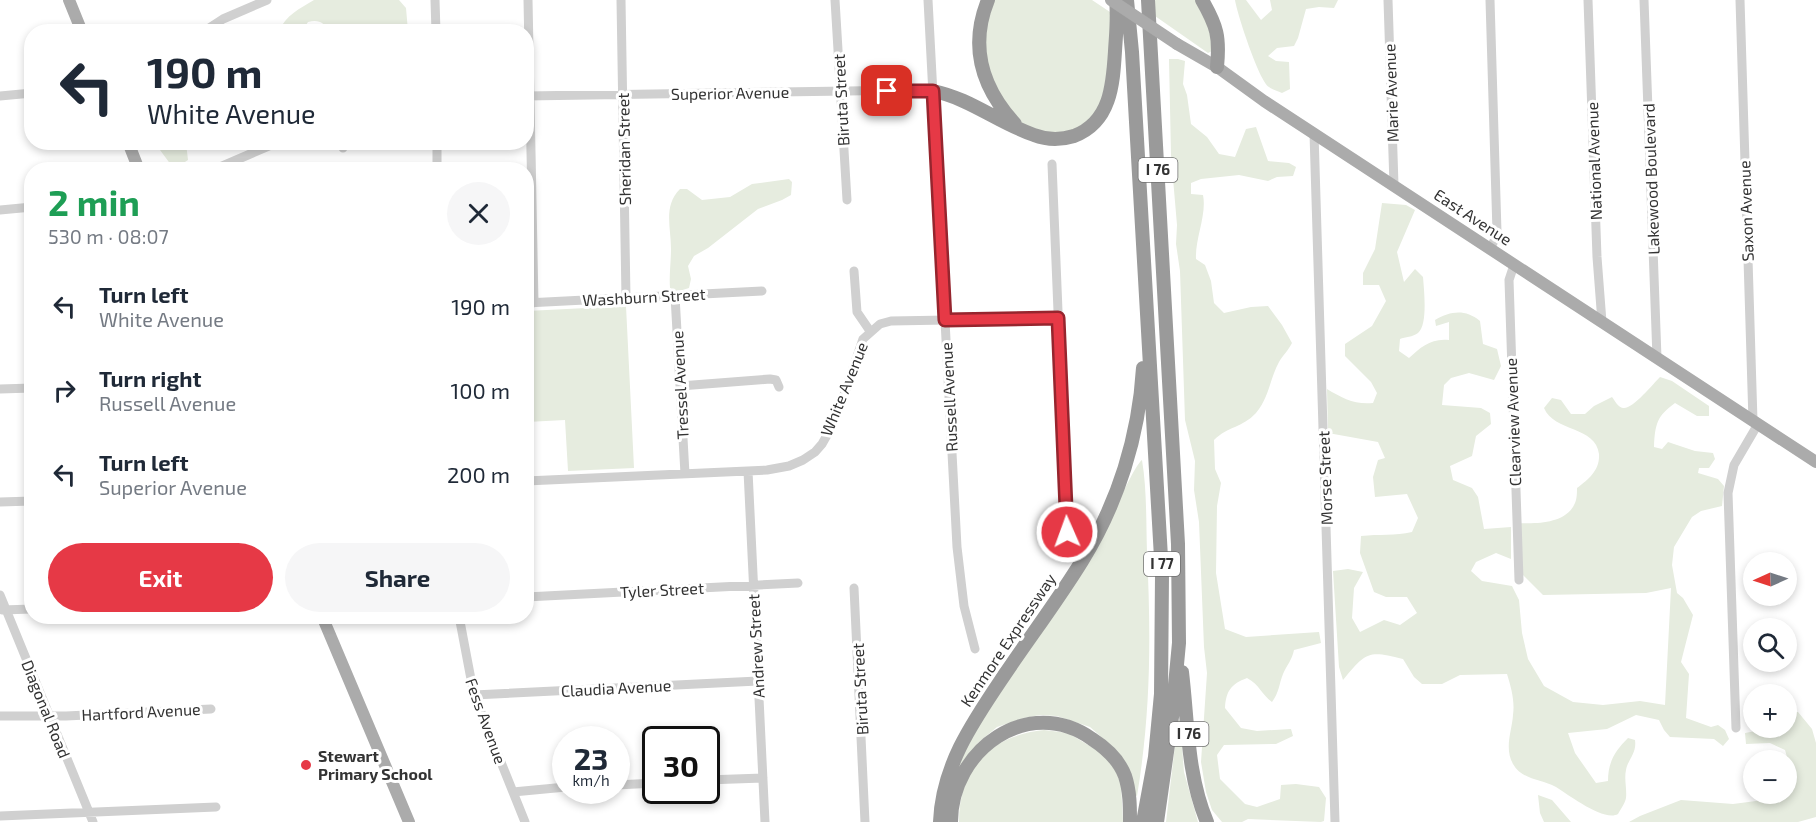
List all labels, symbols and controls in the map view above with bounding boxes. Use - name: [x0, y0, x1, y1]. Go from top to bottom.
- street label: Marie Avenue: [1379, 43, 1402, 143]
- text: 190 m: [147, 46, 263, 96]
- icon: left: [48, 48, 126, 126]
- street label: Biruta Street: [829, 53, 852, 147]
- pin: [861, 65, 912, 116]
- icon: arrive: [870, 74, 903, 107]
- street label: Superior Avenue: [671, 82, 789, 103]
- street label: Sheridan Street: [613, 93, 634, 205]
- text: White Avenue: [147, 97, 316, 129]
- street label: National Avenue: [1582, 101, 1605, 221]
- street label: Lakewood Boulevard: [1638, 103, 1663, 255]
- road number: I 76: [1138, 158, 1178, 182]
- street label: Saxon Avenue: [1734, 160, 1757, 262]
- text: 2 min: [48, 180, 140, 223]
- button: close: [447, 182, 510, 245]
- street label: East Avenue: [1431, 184, 1516, 249]
- text: 530 m · 08:07: [48, 224, 169, 248]
- text: Turn left: [99, 281, 188, 307]
- street label: Washburn Street: [582, 284, 706, 309]
- icon: left: [48, 290, 81, 323]
- text: 190 m: [451, 293, 510, 319]
- text: White Avenue: [99, 307, 224, 331]
- street label: Tressel Avenue: [667, 330, 692, 440]
- street label: White Avenue: [816, 339, 871, 439]
- street label: Russell Avenue: [936, 342, 961, 452]
- street label: Clearview Avenue: [1501, 358, 1524, 486]
- text: Turn right: [99, 365, 201, 391]
- icon: right: [48, 374, 81, 407]
- text: 100 m: [451, 377, 510, 403]
- text: Russell Avenue: [99, 391, 236, 415]
- street label: Morse Street: [1313, 431, 1336, 525]
- text: Turn left: [99, 449, 188, 475]
- icon: left: [48, 458, 81, 491]
- text: 200 m: [447, 461, 510, 487]
- text: Superior Avenue: [99, 475, 247, 499]
- position arrow: [1035, 500, 1099, 564]
- button: Exit: [48, 543, 273, 612]
- button: Share: [285, 543, 510, 612]
- road number: I 77: [1144, 552, 1180, 576]
- north arrow: [1743, 552, 1797, 606]
- map controls: [1743, 552, 1797, 804]
- street label: Kenmore Expressway: [956, 569, 1060, 710]
- street label: Tyler Street: [619, 578, 704, 601]
- street label: Andrew Street: [743, 594, 768, 699]
- button: search: [1743, 618, 1797, 672]
- street label: Biruta Street: [848, 642, 871, 736]
- street label: Diagonal Road: [18, 657, 75, 761]
- street label: Fess Avenue: [462, 675, 511, 766]
- street label: Claudia Avenue: [560, 675, 672, 700]
- button: +: [1743, 684, 1797, 738]
- street label: Hartford Avenue: [81, 699, 201, 724]
- road number: I 76: [1170, 722, 1208, 746]
- speed limit sign: 30: [642, 726, 720, 804]
- text: 23: [574, 740, 608, 776]
- place label: Stewart Primary School: [318, 746, 433, 784]
- button: −: [1743, 750, 1797, 804]
- marker: Stewart Primary School: [299, 758, 313, 772]
- text: km/h: [572, 771, 610, 789]

